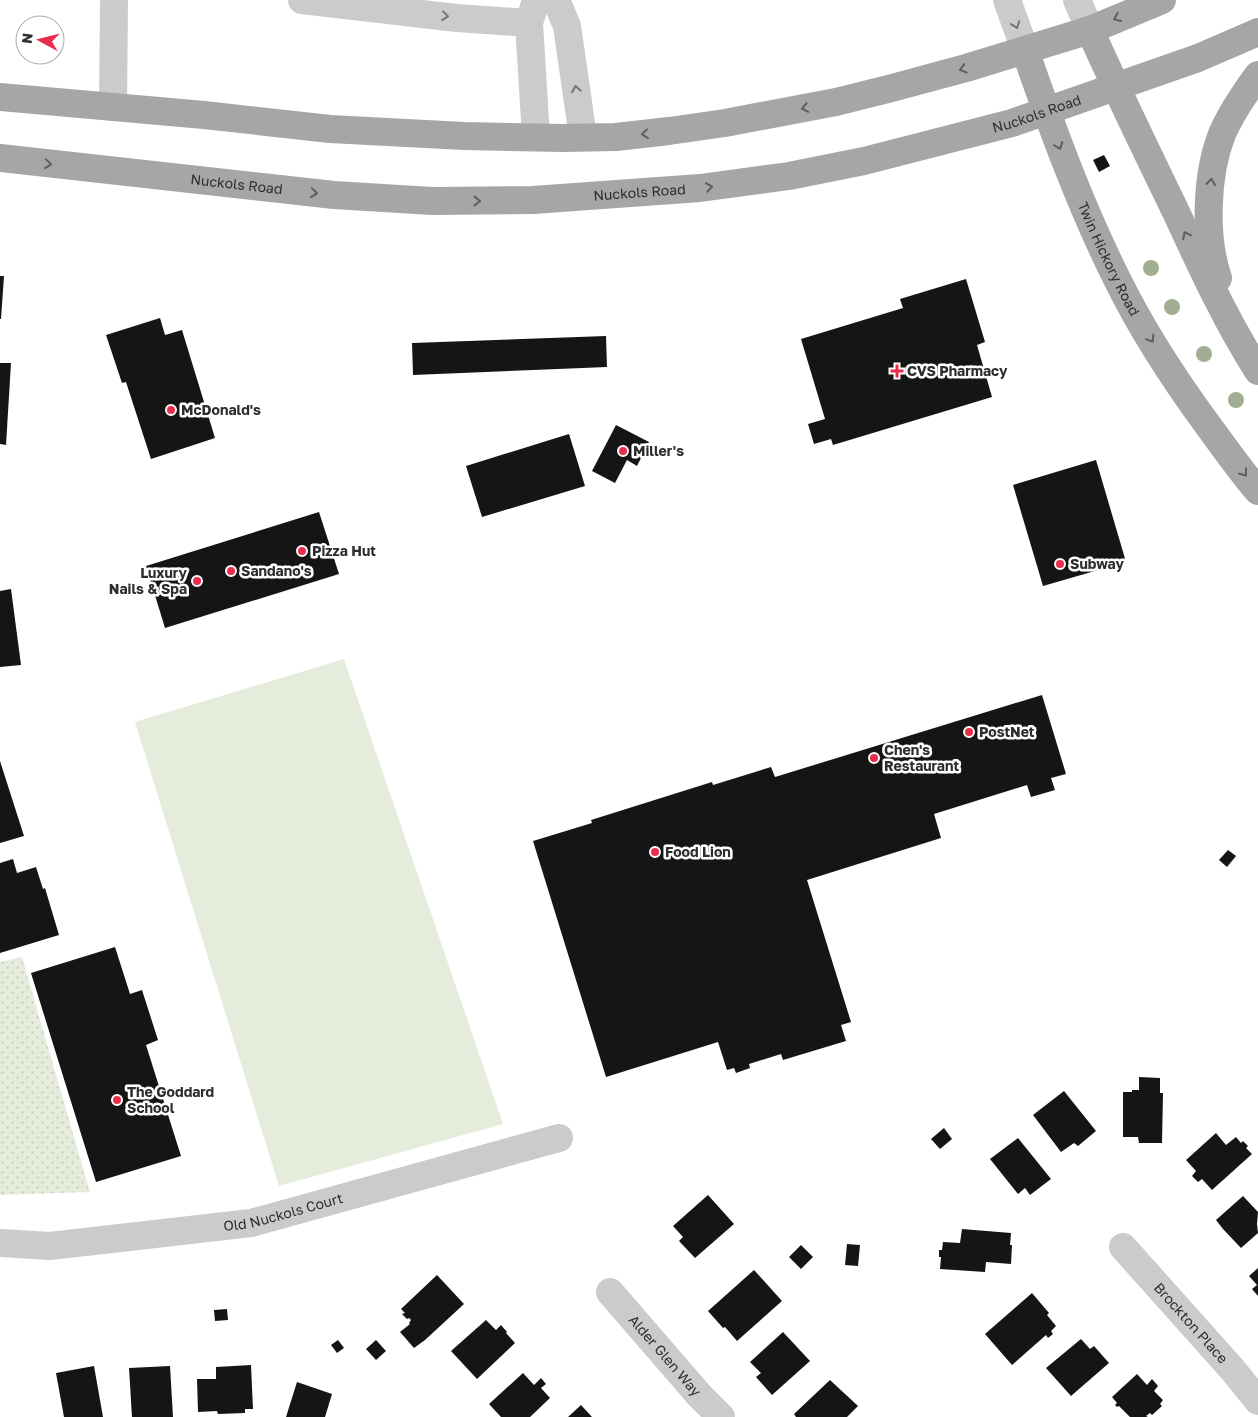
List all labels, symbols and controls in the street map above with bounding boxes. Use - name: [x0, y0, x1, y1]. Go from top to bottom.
- one-way arrow: [441, 11, 449, 21]
- one-way arrow: [1113, 12, 1122, 23]
- north arrow: [15, 15, 65, 65]
- one-way arrow: [1010, 20, 1020, 29]
- text: N: [18, 32, 36, 45]
- one-way arrow: [959, 63, 967, 73]
- one-way arrow: [572, 85, 582, 93]
- street label: Nuckols Road: [990, 91, 1083, 136]
- one-way arrow: [801, 102, 810, 113]
- one-way arrow: [641, 128, 649, 139]
- one-way arrow: [1053, 141, 1063, 149]
- one-way arrow: [45, 158, 53, 169]
- street label: Nuckols Road: [190, 170, 284, 197]
- one-way arrow: [1205, 177, 1216, 185]
- street label: Nuckols Road: [593, 180, 686, 204]
- one-way arrow: [705, 182, 713, 193]
- one-way arrow: [311, 187, 319, 198]
- one-way arrow: [473, 196, 481, 206]
- street label: Twin Hickory Road: [1075, 199, 1144, 318]
- one-way arrow: [1182, 231, 1193, 240]
- one-way arrow: [1145, 334, 1155, 343]
- place label: CVS Pharmacy: [907, 362, 1008, 379]
- marker: CVS Pharmacy: [891, 365, 903, 377]
- place label: McDonald's: [181, 401, 261, 418]
- marker: McDonald's: [165, 404, 177, 416]
- place label: Miller's: [633, 442, 684, 459]
- marker: Miller's: [617, 445, 629, 457]
- one-way arrow: [1238, 467, 1246, 476]
- place label: Pizza Hut: [312, 542, 376, 559]
- marker: Pizza Hut: [296, 545, 308, 557]
- place label: Subway: [1070, 555, 1124, 572]
- marker: Subway: [1054, 558, 1066, 570]
- place label: Sandano's: [241, 562, 312, 579]
- place label: Luxury Nails & Spa: [109, 564, 188, 597]
- marker: Sandano's: [225, 565, 237, 577]
- marker: Luxury Nails & Spa: [191, 575, 203, 587]
- place label: PostNet: [979, 723, 1035, 740]
- marker: PostNet: [963, 726, 975, 738]
- place label: Chen's Restaurant: [884, 741, 959, 774]
- marker: Chen's Restaurant: [868, 752, 880, 764]
- place label: Food Lion: [665, 843, 731, 860]
- marker: Food Lion: [649, 846, 661, 858]
- place label: The Goddard School: [127, 1083, 214, 1116]
- marker: The Goddard School: [111, 1094, 123, 1106]
- street label: Old Nuckols Court: [222, 1189, 345, 1234]
- street label: Brockton Place: [1151, 1279, 1232, 1367]
- street label: Alder Glen Way: [626, 1311, 705, 1400]

